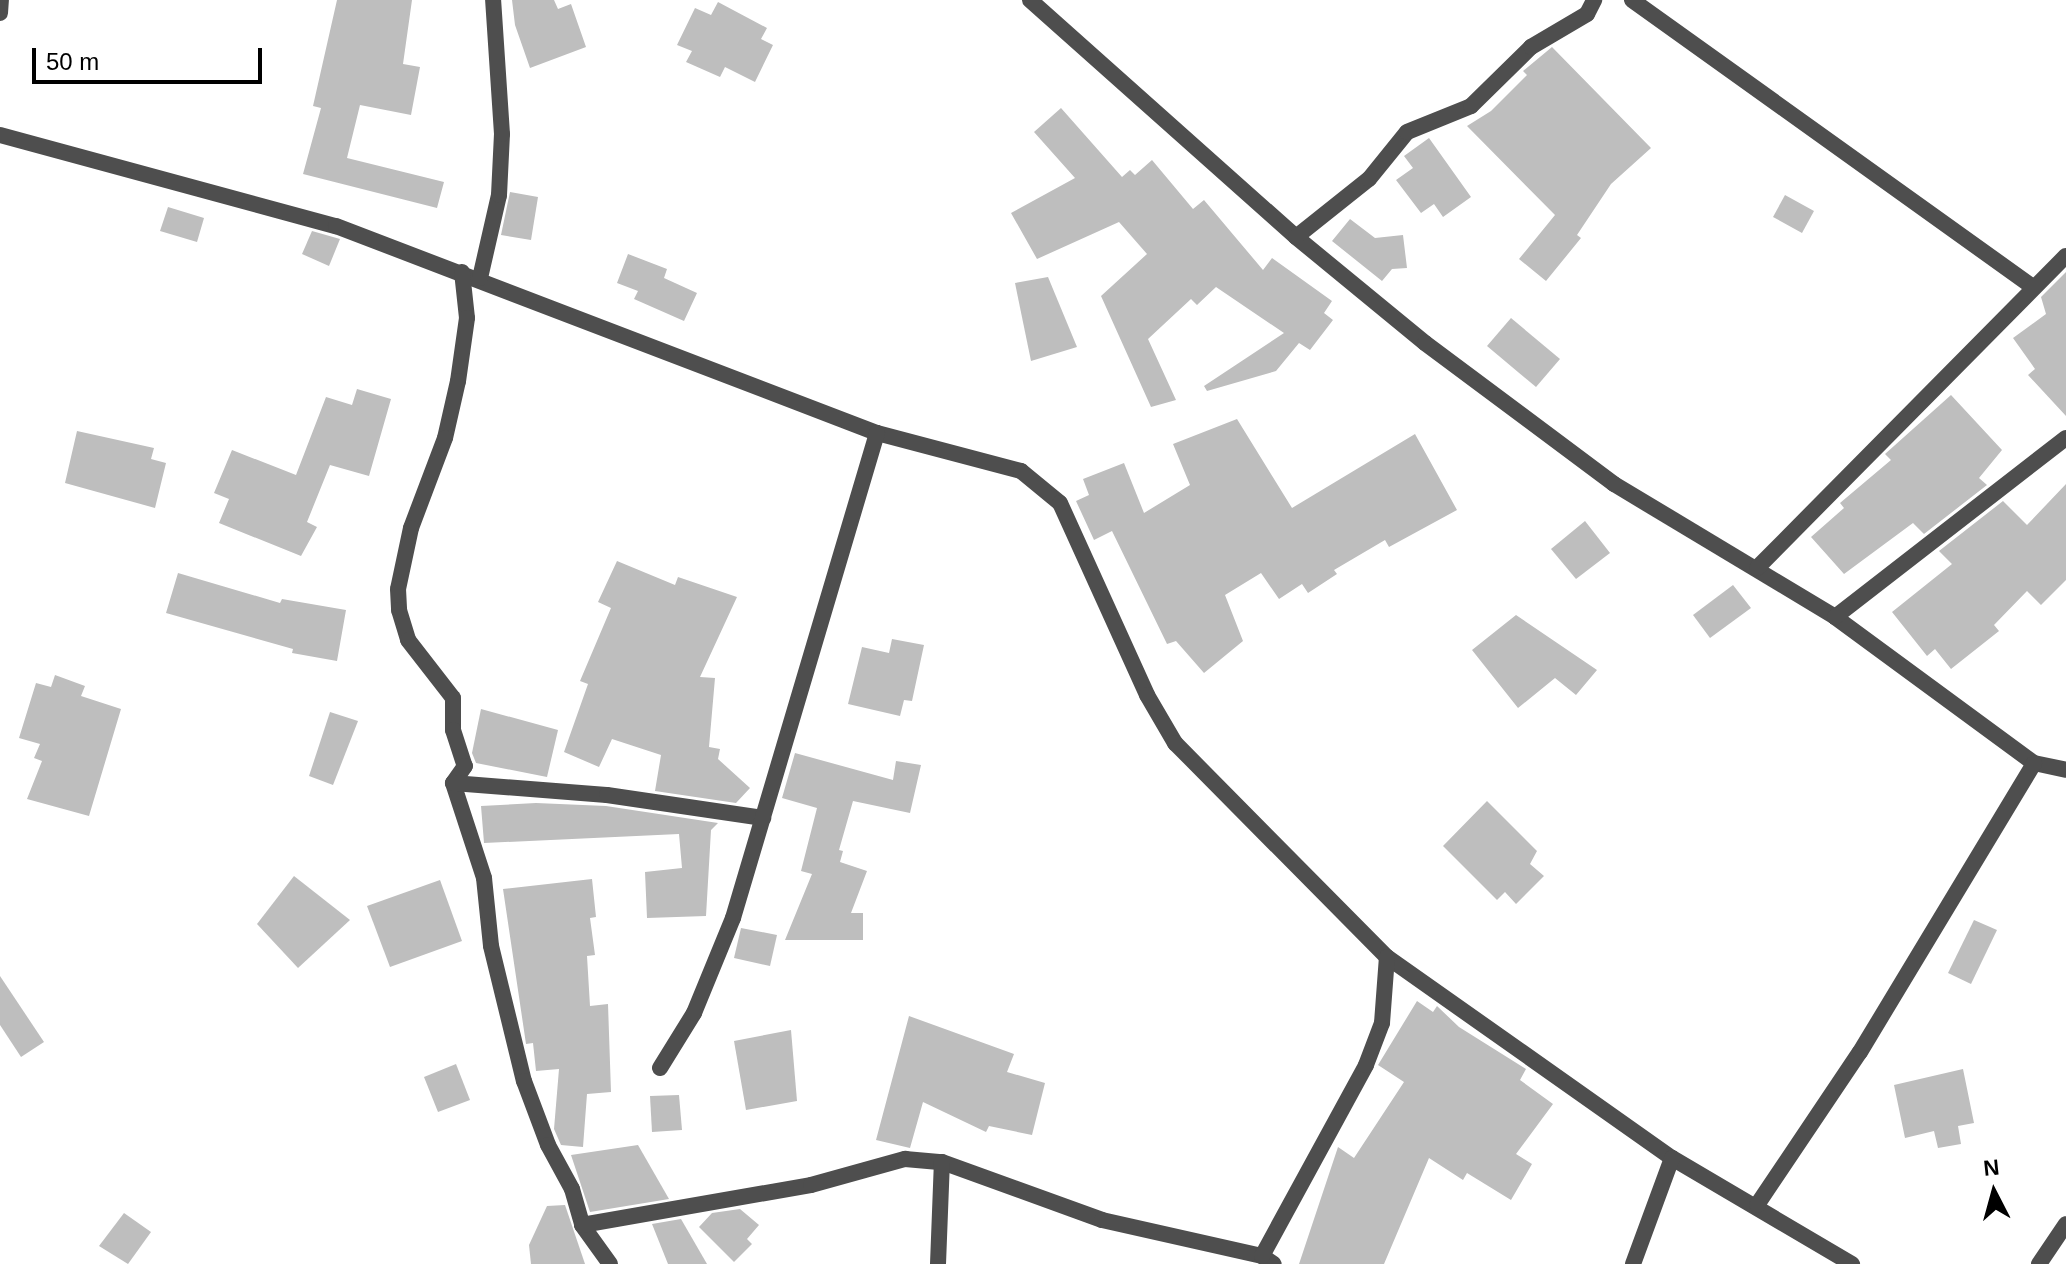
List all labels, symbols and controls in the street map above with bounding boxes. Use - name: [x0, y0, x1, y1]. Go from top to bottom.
- scale bar: [36, 32, 266, 82]
- text: 50 m: [46, 48, 99, 75]
- north arrow: [1954, 1152, 2034, 1232]
- text: N: [1982, 1154, 2001, 1181]

